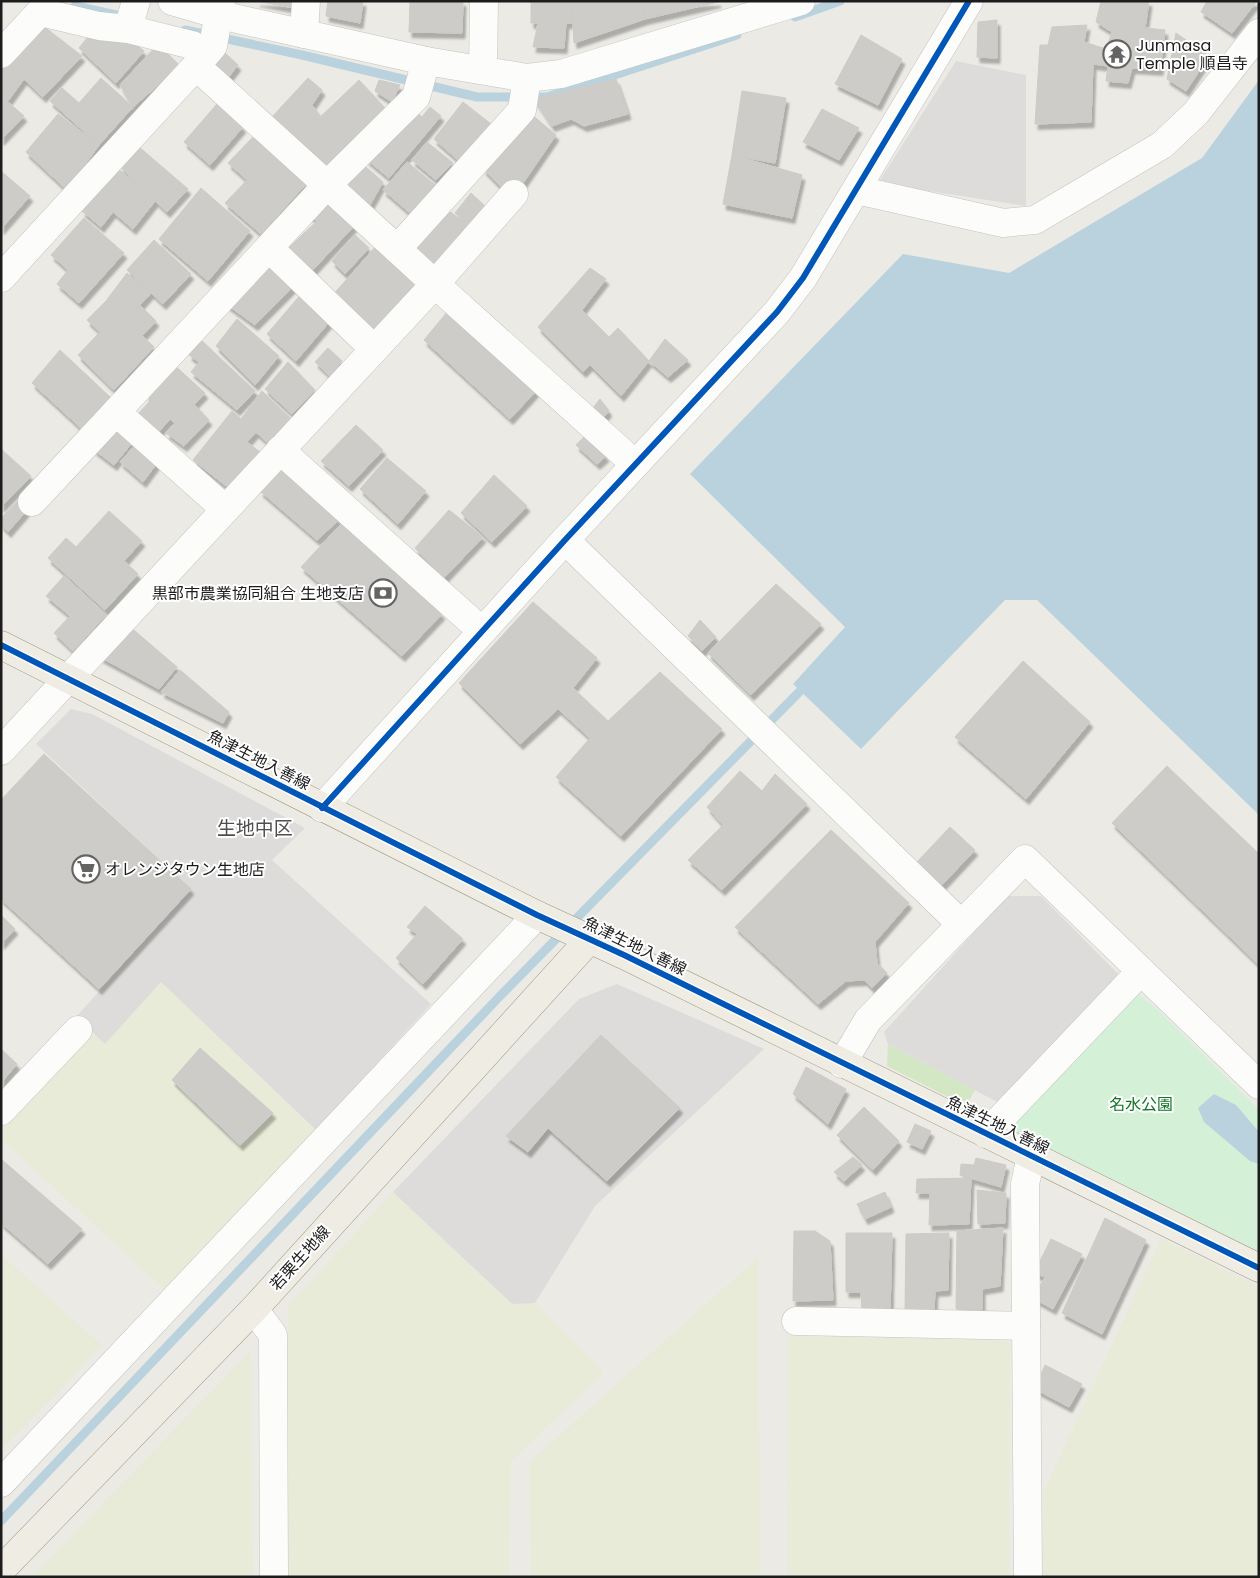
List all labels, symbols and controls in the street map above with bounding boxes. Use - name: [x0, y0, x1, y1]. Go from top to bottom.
- place label: Junmasa Temple 順昌寺: [1136, 34, 1248, 75]
- temple icon: Junmasa Temple 順昌寺: [1102, 39, 1132, 69]
- bank icon: 黒部市農業協同組合 生地支店: [368, 578, 398, 608]
- place label: 黒部市農業協同組合 生地支店: [152, 582, 364, 605]
- street label: 魚津生地入善線: [204, 724, 314, 796]
- district label: 生地中区: [217, 815, 293, 842]
- supermarket icon: オレンジタウン生地店: [71, 854, 101, 884]
- place label: オレンジタウン生地店: [105, 858, 265, 881]
- street label: 魚津生地入善線: [580, 911, 690, 981]
- street label: 魚津生地入善線: [943, 1090, 1053, 1160]
- park label: 名水公園: [1109, 1093, 1173, 1116]
- street label: 若栗生地線: [265, 1221, 335, 1295]

